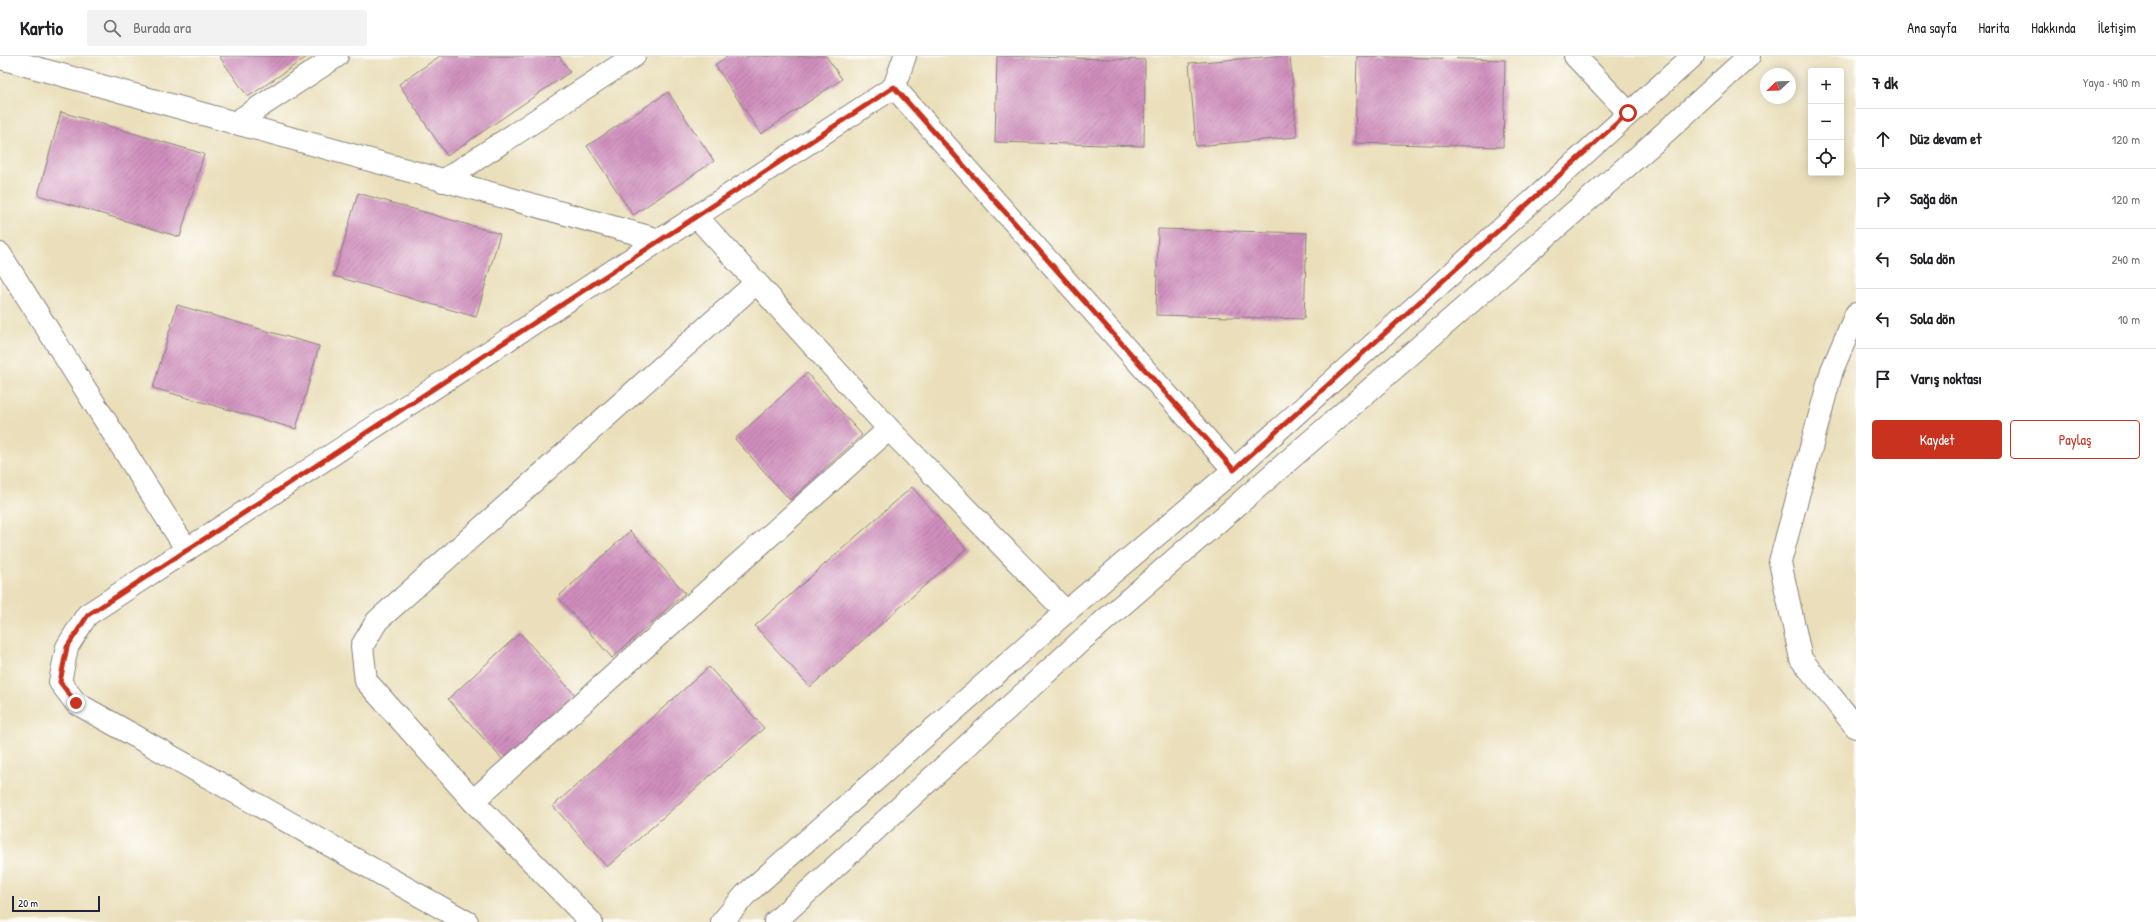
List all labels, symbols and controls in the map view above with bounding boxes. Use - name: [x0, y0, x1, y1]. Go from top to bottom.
- search box: [87, 10, 367, 46]
- text: Kartio: [20, 15, 63, 41]
- icon: search: [101, 17, 123, 39]
- text: Burada ara: [133, 17, 191, 38]
- text: Ana sayfa: [1907, 18, 1956, 37]
- text: Harita: [1978, 18, 2009, 37]
- text: Hakkında: [2031, 18, 2075, 37]
- text: İletişim: [2097, 18, 2136, 37]
- north arrow: [1760, 68, 1796, 104]
- map controls: [1808, 68, 1844, 176]
- button: +: [1808, 68, 1844, 104]
- text: 7 dk: [1872, 71, 1898, 94]
- text: Yaya · 490 m: [2083, 73, 2140, 91]
- route start: [1619, 104, 1637, 122]
- button: −: [1808, 104, 1844, 140]
- icon: ahead: [1872, 128, 1894, 150]
- text: Düz devam et: [1910, 128, 1981, 149]
- text: 120 m: [2112, 130, 2140, 148]
- button: locate: [1808, 140, 1844, 176]
- icon: right: [1872, 188, 1894, 210]
- text: Sağa dön: [1910, 188, 1957, 209]
- text: 120 m: [2112, 190, 2140, 208]
- icon: left: [1872, 248, 1894, 270]
- text: Sola dön: [1910, 248, 1955, 269]
- text: 240 m: [2111, 250, 2140, 268]
- icon: left: [1872, 308, 1894, 330]
- text: Sola dön: [1910, 308, 1955, 329]
- text: 10 m: [2118, 310, 2140, 328]
- icon: arrive: [1872, 368, 1894, 390]
- text: Varış noktası: [1910, 368, 1982, 389]
- button: Kaydet: [1872, 420, 2002, 459]
- button: Paylaş: [2010, 420, 2140, 459]
- route end: [67, 694, 85, 712]
- scale bar: [12, 894, 100, 913]
- text: 20 m: [18, 896, 38, 910]

